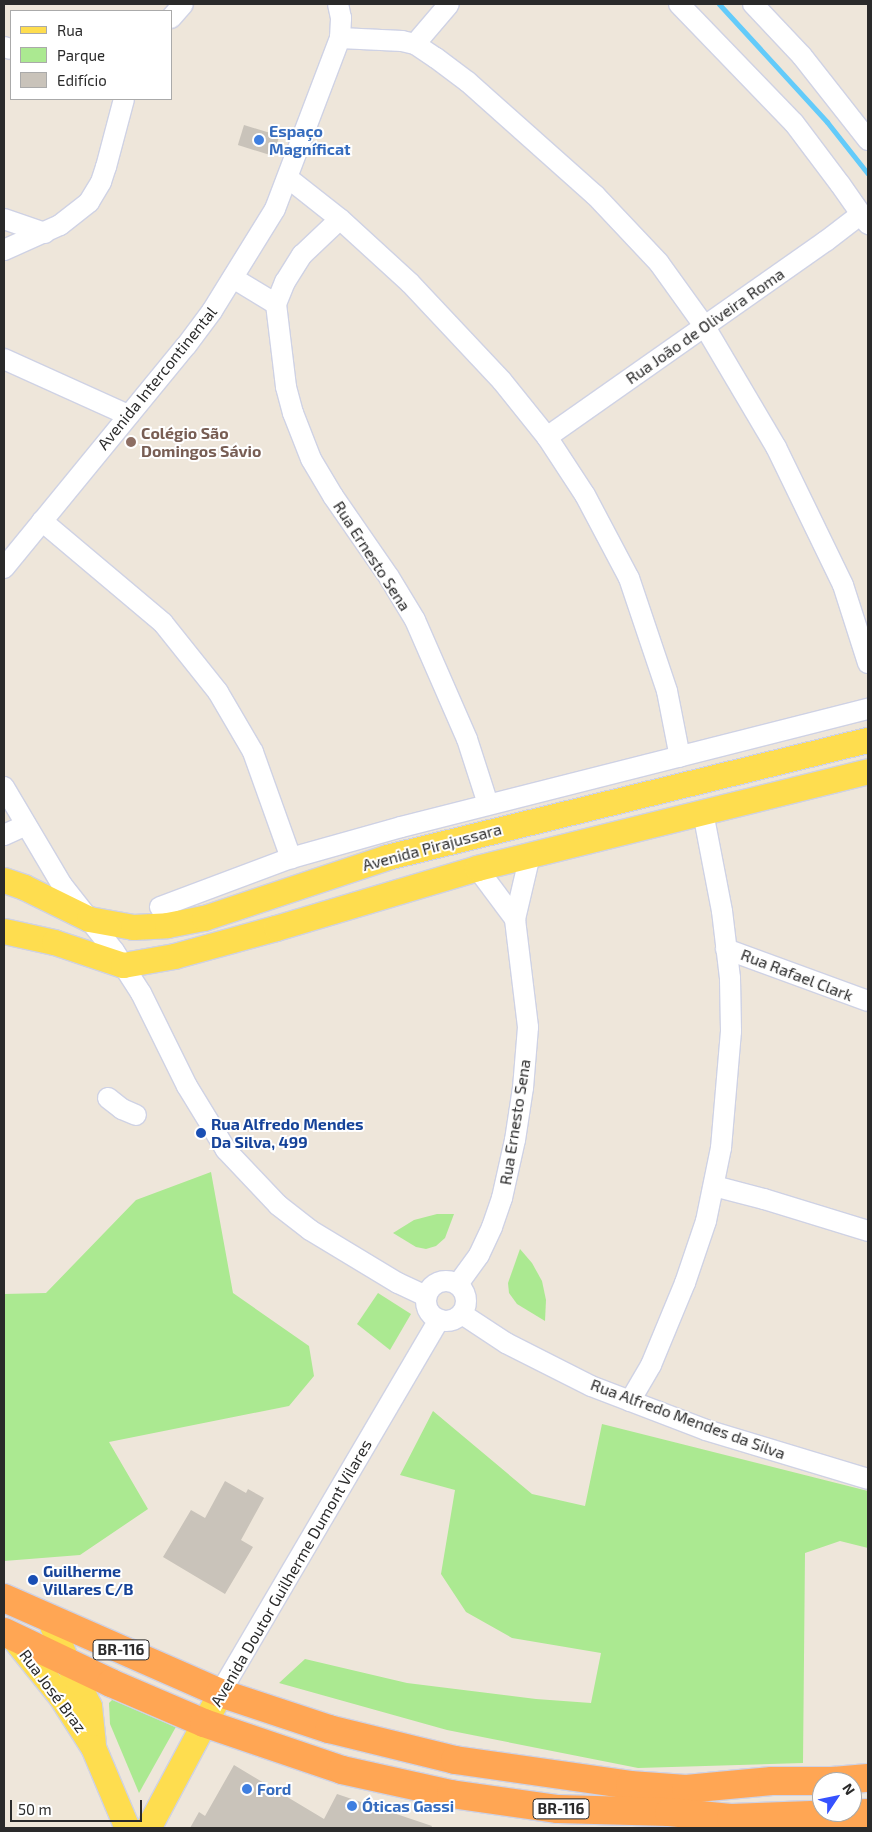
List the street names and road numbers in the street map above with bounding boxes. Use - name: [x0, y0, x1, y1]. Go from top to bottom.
- street label: Rua João de Oliveira Roma: [622, 264, 788, 388]
- street label: Avenida Intercontinental: [93, 303, 221, 453]
- street label: Rua Ernesto Sena: [329, 497, 415, 615]
- street label: Avenida Pirajussara: [360, 819, 504, 875]
- street label: Rua Rafael Clark: [738, 945, 856, 1005]
- street label: Rua Ernesto Sena: [496, 1058, 534, 1186]
- street label: Rua Alfredo Mendes da Silva: [588, 1375, 788, 1463]
- street label: Avenida Doutor Guilherme Dumont Vilares: [206, 1436, 376, 1710]
- road number: BR-116: [92, 1638, 150, 1662]
- street label: Rua José Braz: [15, 1646, 91, 1736]
- road number: BR-116: [532, 1796, 590, 1822]

